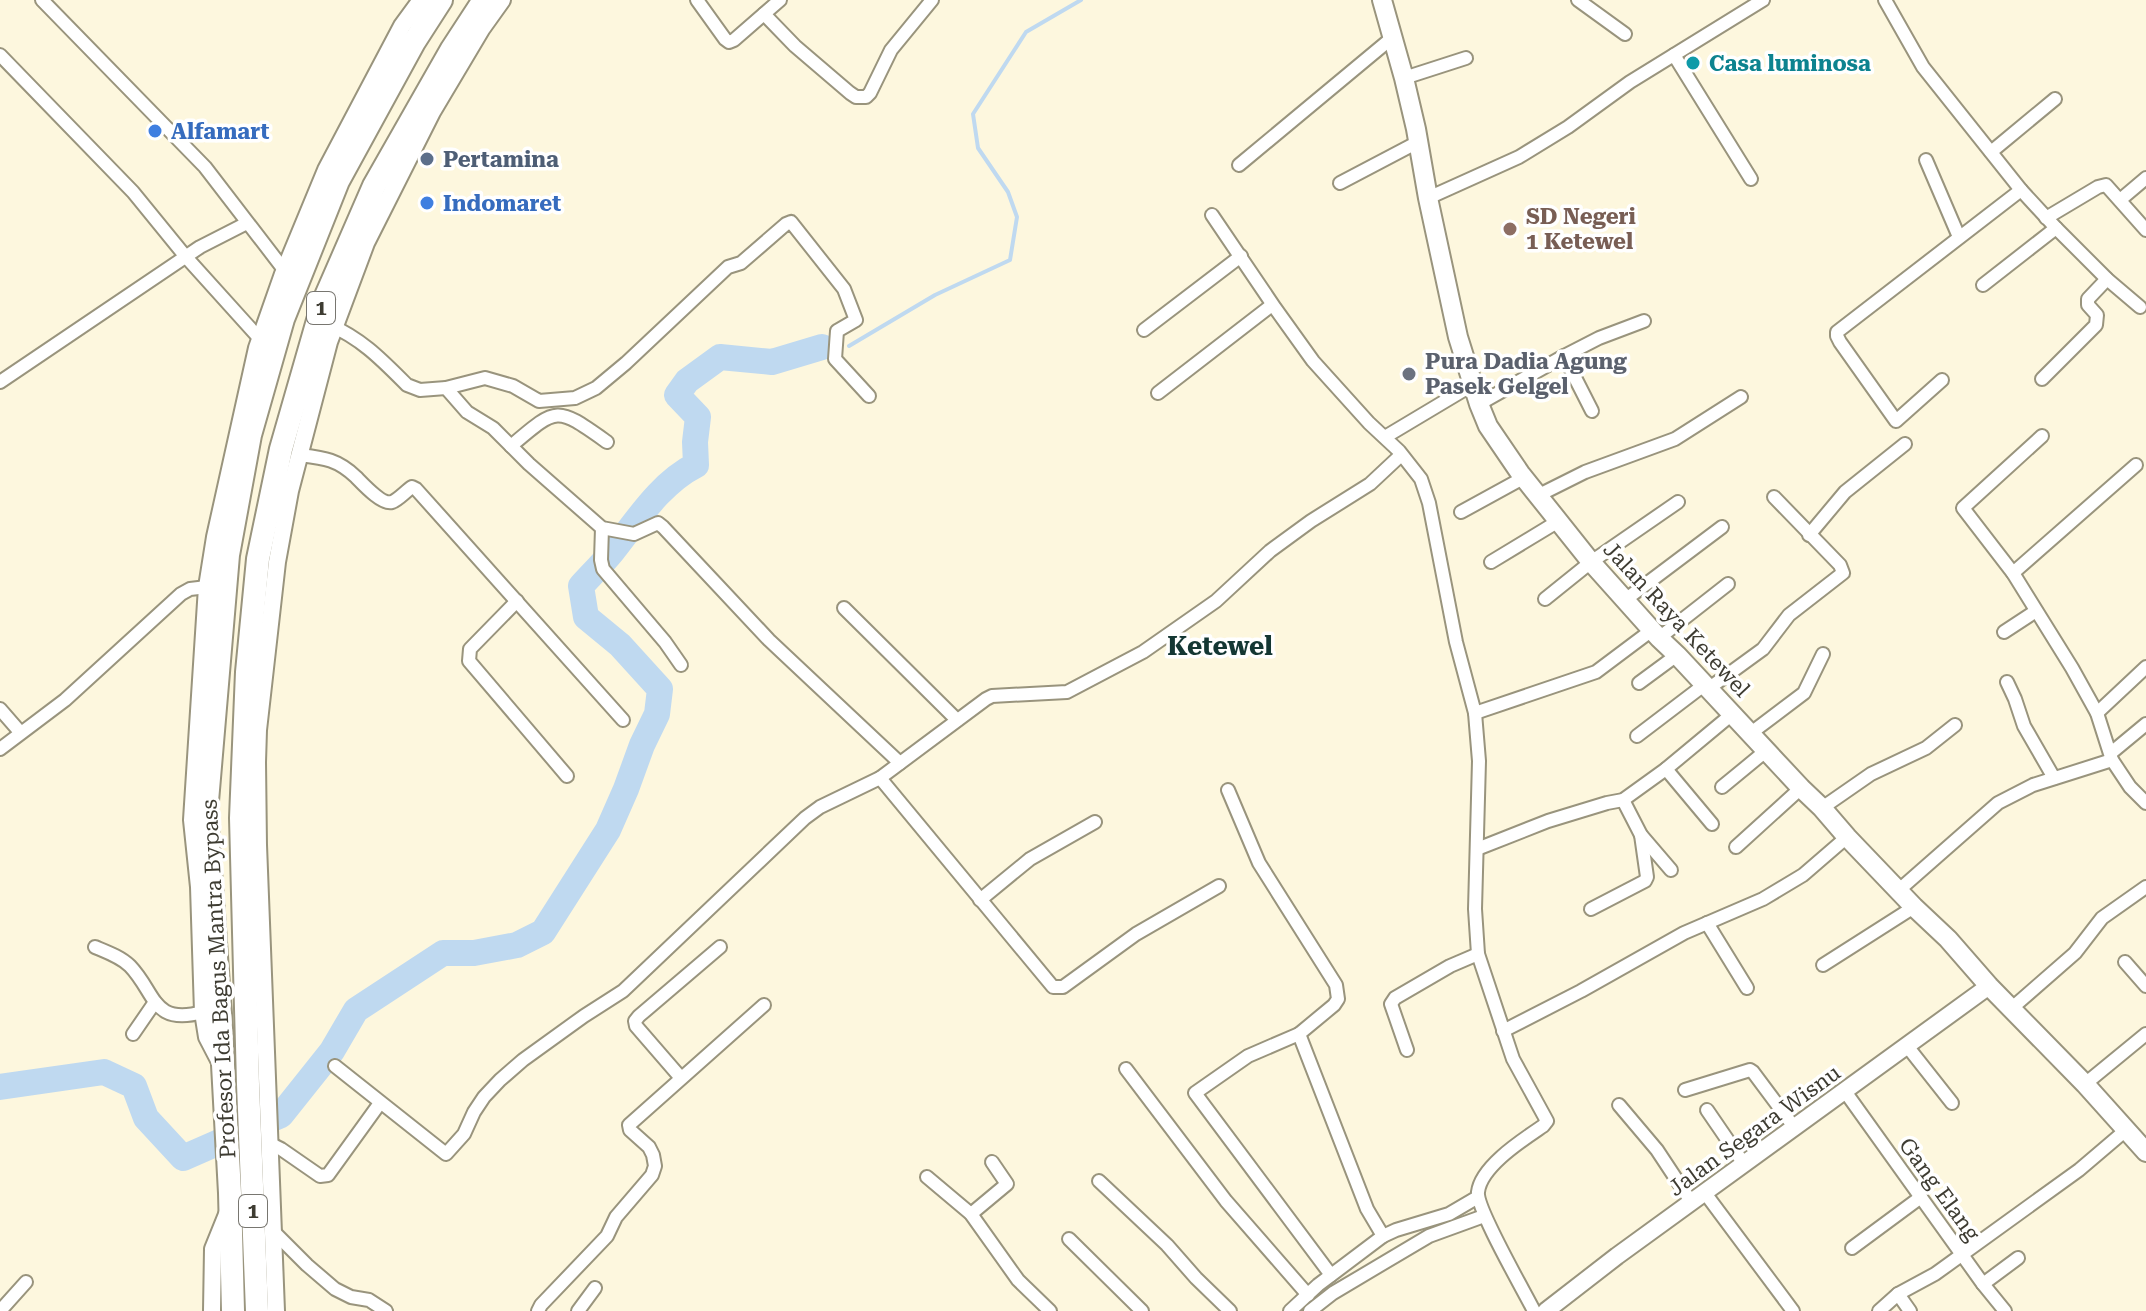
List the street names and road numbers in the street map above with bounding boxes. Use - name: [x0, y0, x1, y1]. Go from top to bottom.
- road number: 1: [307, 292, 335, 324]
- street label: Jalan Raya Ketewel: [1598, 537, 1755, 702]
- street label: Profesor Ida Bagus Mantra Bypass: [197, 799, 240, 1159]
- street label: Jalan Segara Wisnu: [1664, 1060, 1845, 1201]
- street label: Gang Elang: [1894, 1133, 1986, 1246]
- road number: 1: [239, 1195, 267, 1227]

